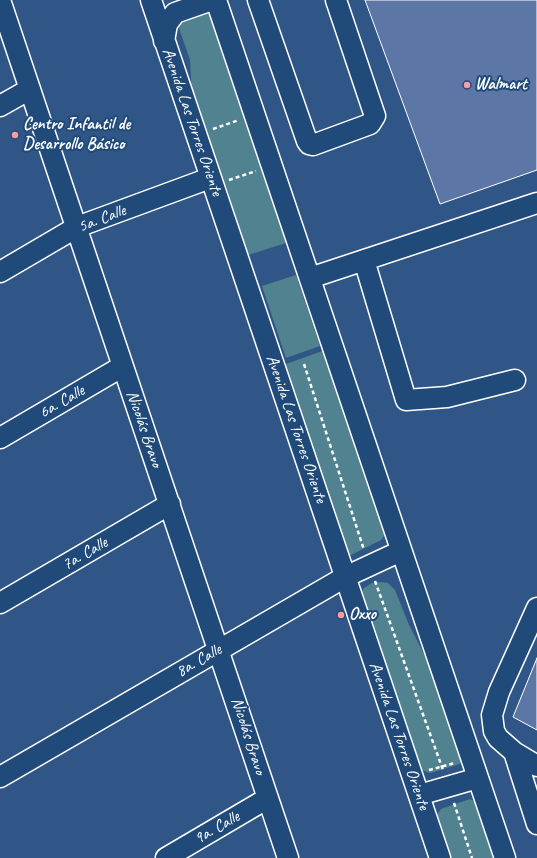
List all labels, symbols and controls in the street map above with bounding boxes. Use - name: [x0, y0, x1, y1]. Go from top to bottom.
- street label: Avenida Las Torres Oriente: [157, 45, 227, 199]
- place label: Walmart: [475, 75, 527, 95]
- marker: Walmart: [462, 80, 472, 90]
- place label: Centro Infantil de Desarrollo Básico: [23, 115, 130, 155]
- marker: Centro Infantil de Desarrollo Básico: [10, 130, 20, 140]
- street label: 5a. Calle: [75, 201, 129, 237]
- street label: Avenida Las Torres Oriente: [261, 352, 331, 506]
- street label: 6a. Calle: [36, 381, 88, 423]
- street label: Nicolás Bravo: [121, 388, 167, 470]
- street label: 7a. Calle: [59, 533, 111, 575]
- place label: Oxxo: [349, 605, 376, 625]
- marker: Oxxo: [336, 610, 346, 620]
- street label: 8a. Calle: [173, 640, 225, 682]
- street label: Avenida Las Torres Oriente: [364, 659, 434, 813]
- street label: Nicolás Bravo: [226, 695, 270, 777]
- street label: 9a. Calle: [191, 807, 243, 849]

